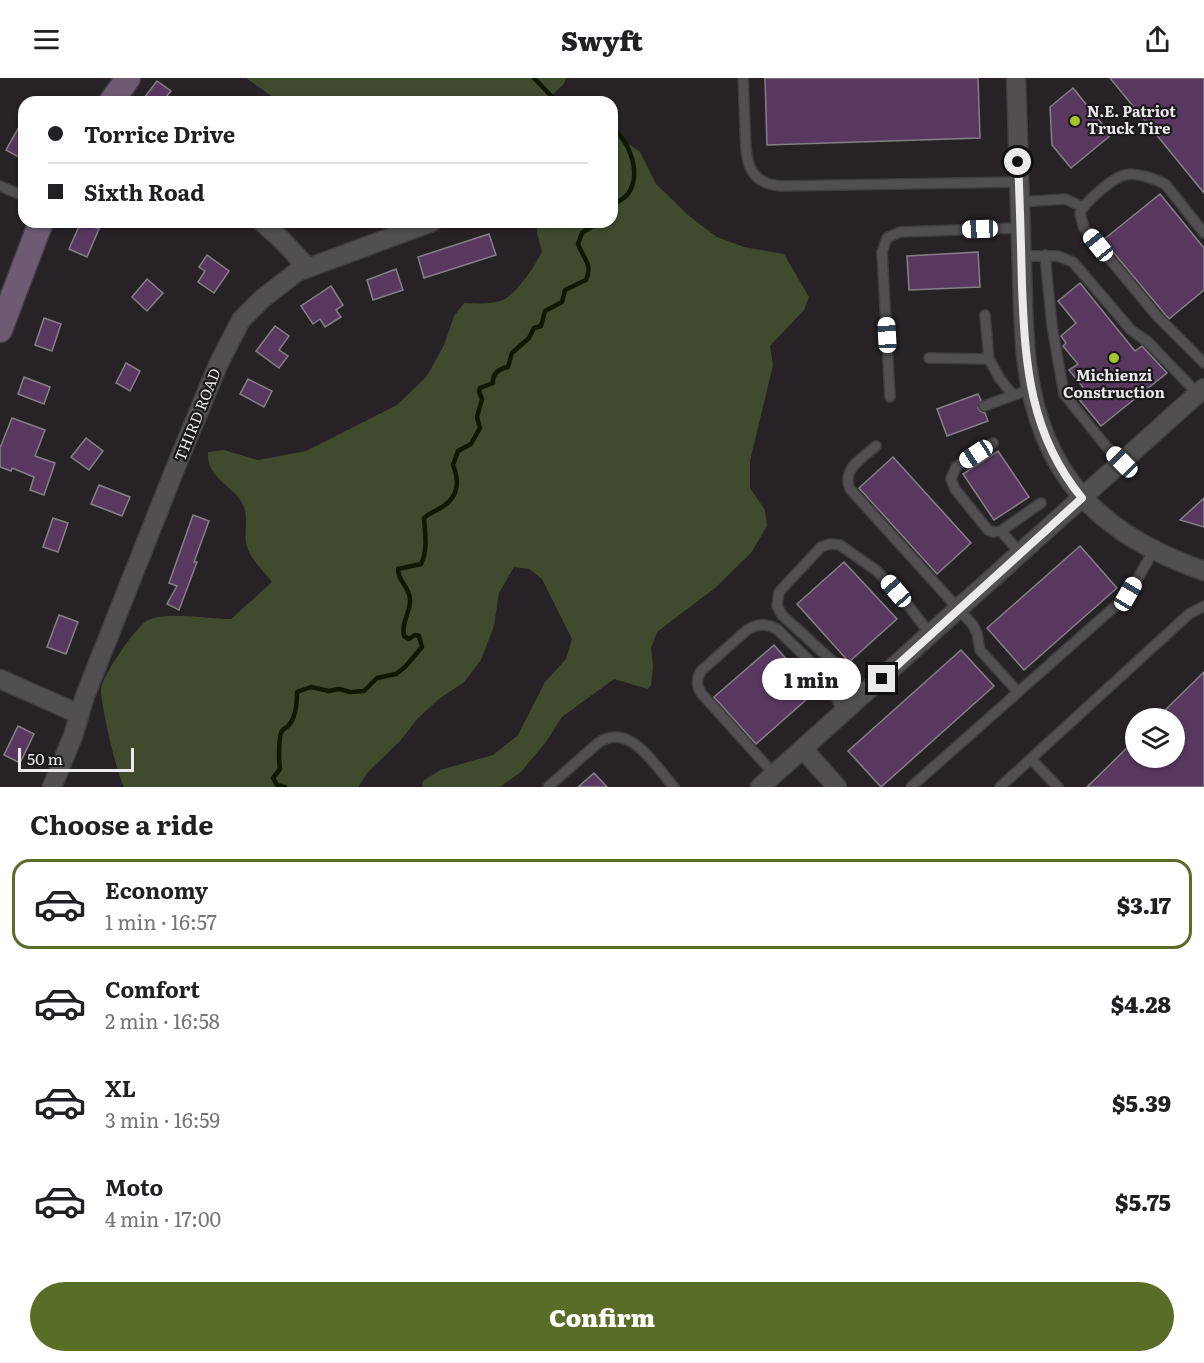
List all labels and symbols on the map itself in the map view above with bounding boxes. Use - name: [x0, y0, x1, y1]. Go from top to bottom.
- place label: N.E. Patriot Truck Tire: [1087, 99, 1176, 139]
- marker: N.E. Patriot Truck Tire: [1068, 114, 1082, 128]
- route start: [1004, 148, 1031, 175]
- car: [962, 219, 998, 239]
- car: [1080, 225, 1116, 265]
- car: [877, 317, 897, 353]
- marker: Michienzi Construction: [1107, 351, 1121, 365]
- place label: Michienzi Construction: [1063, 363, 1165, 403]
- street label: THIRD ROAD: [167, 364, 226, 464]
- car: [956, 437, 996, 471]
- car: [1103, 443, 1141, 481]
- car: [877, 572, 915, 610]
- car: [1111, 574, 1145, 614]
- callout: 1 min: [762, 658, 861, 700]
- route end: [868, 665, 895, 692]
- scale bar: [18, 745, 134, 772]

